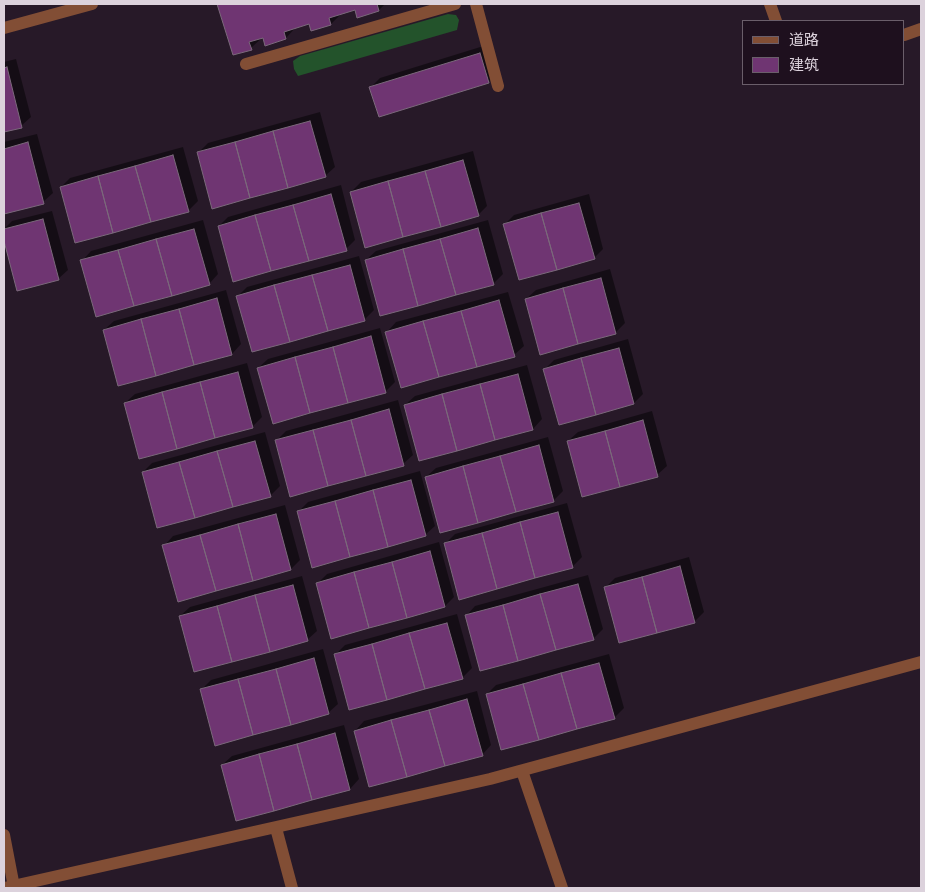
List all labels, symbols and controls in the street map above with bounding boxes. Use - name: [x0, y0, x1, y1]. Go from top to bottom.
- legend: [742, 20, 905, 85]
- text: 道路: [789, 29, 819, 50]
- text: 建筑: [789, 54, 819, 75]

